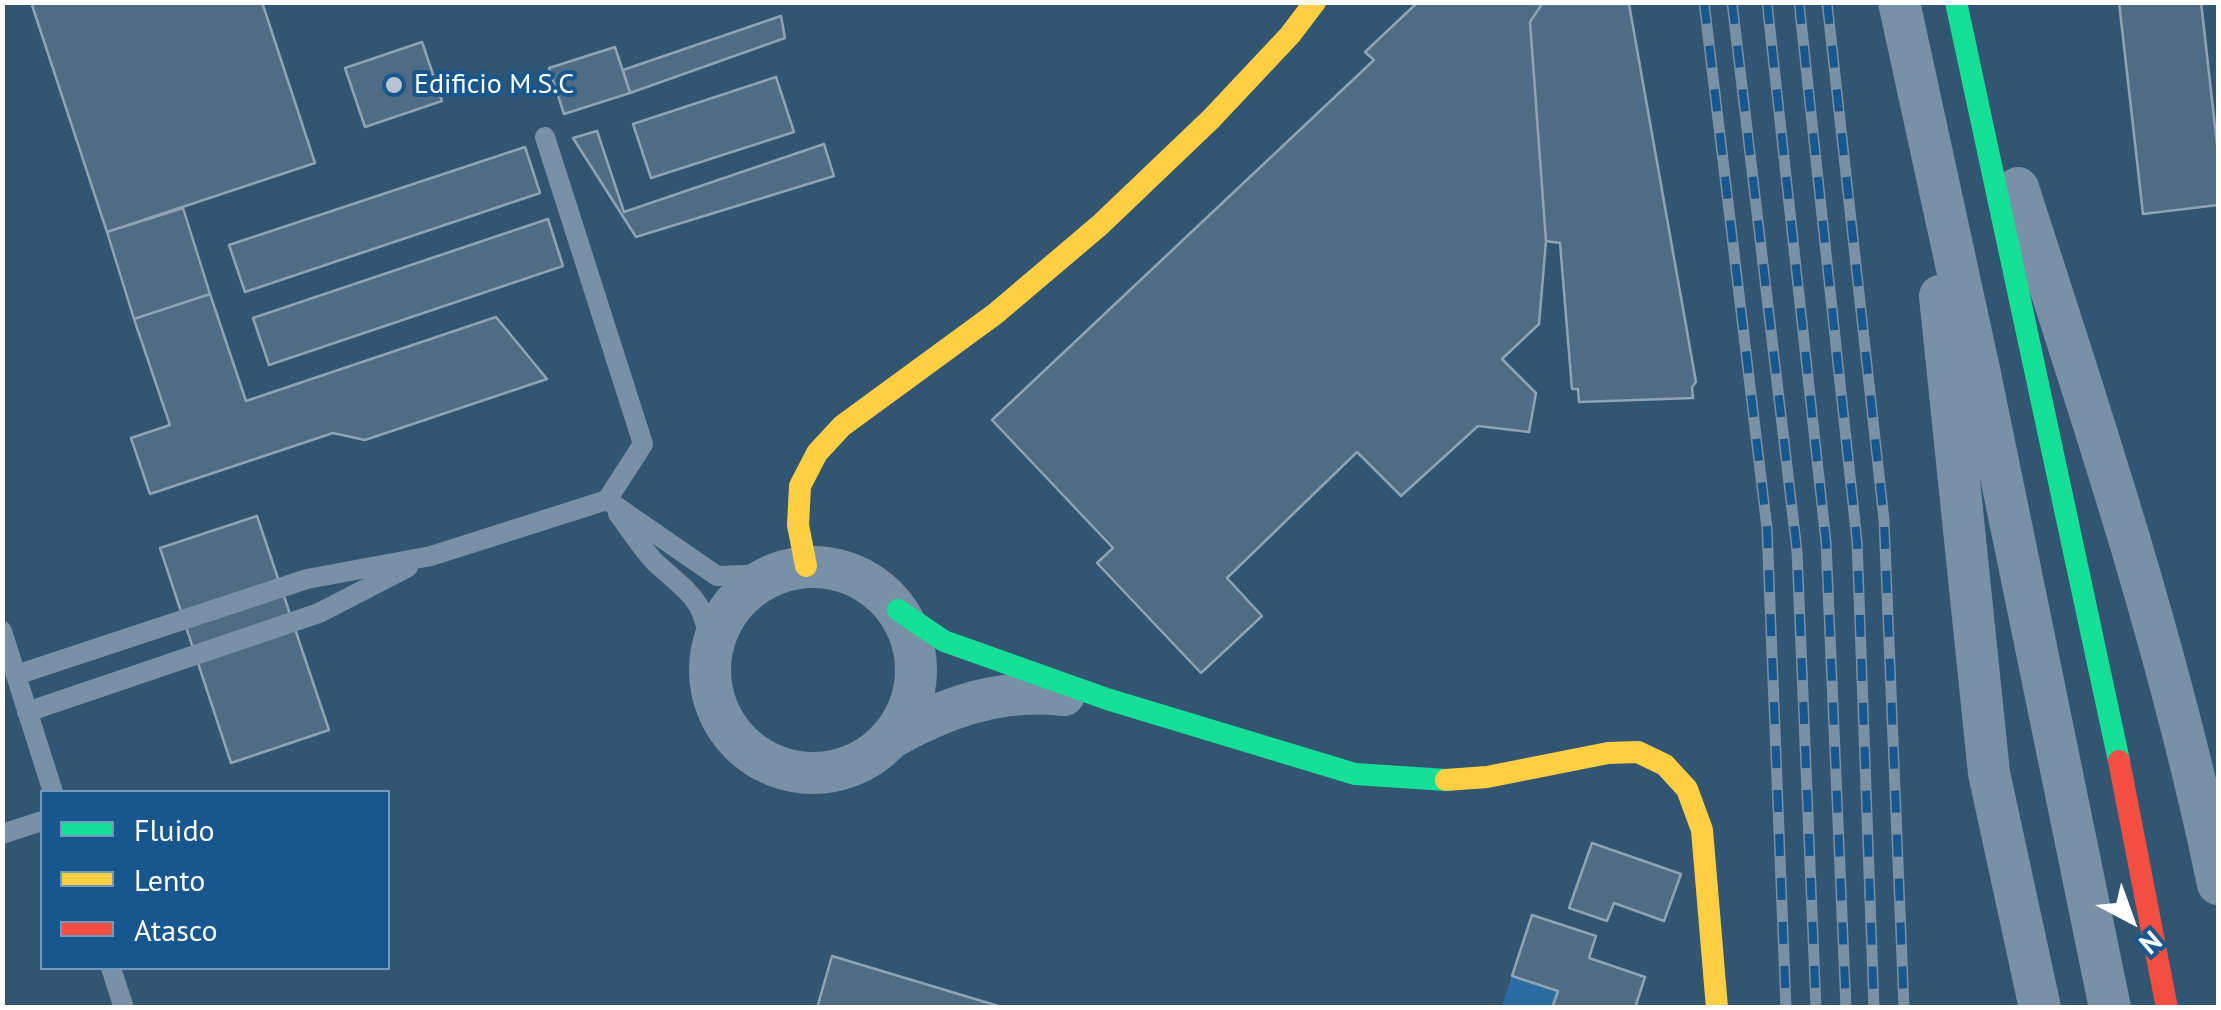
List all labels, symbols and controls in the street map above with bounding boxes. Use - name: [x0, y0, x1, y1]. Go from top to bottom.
- place label: Edificio M.S.C: [414, 68, 574, 102]
- marker: Edificio M.S.C: [383, 74, 405, 96]
- legend: [40, 790, 390, 970]
- text: Fluido: [134, 810, 215, 849]
- text: Lento: [134, 860, 205, 899]
- north arrow: [2081, 870, 2181, 970]
- text: Atasco: [134, 910, 218, 949]
- text: N: [2132, 923, 2170, 963]

